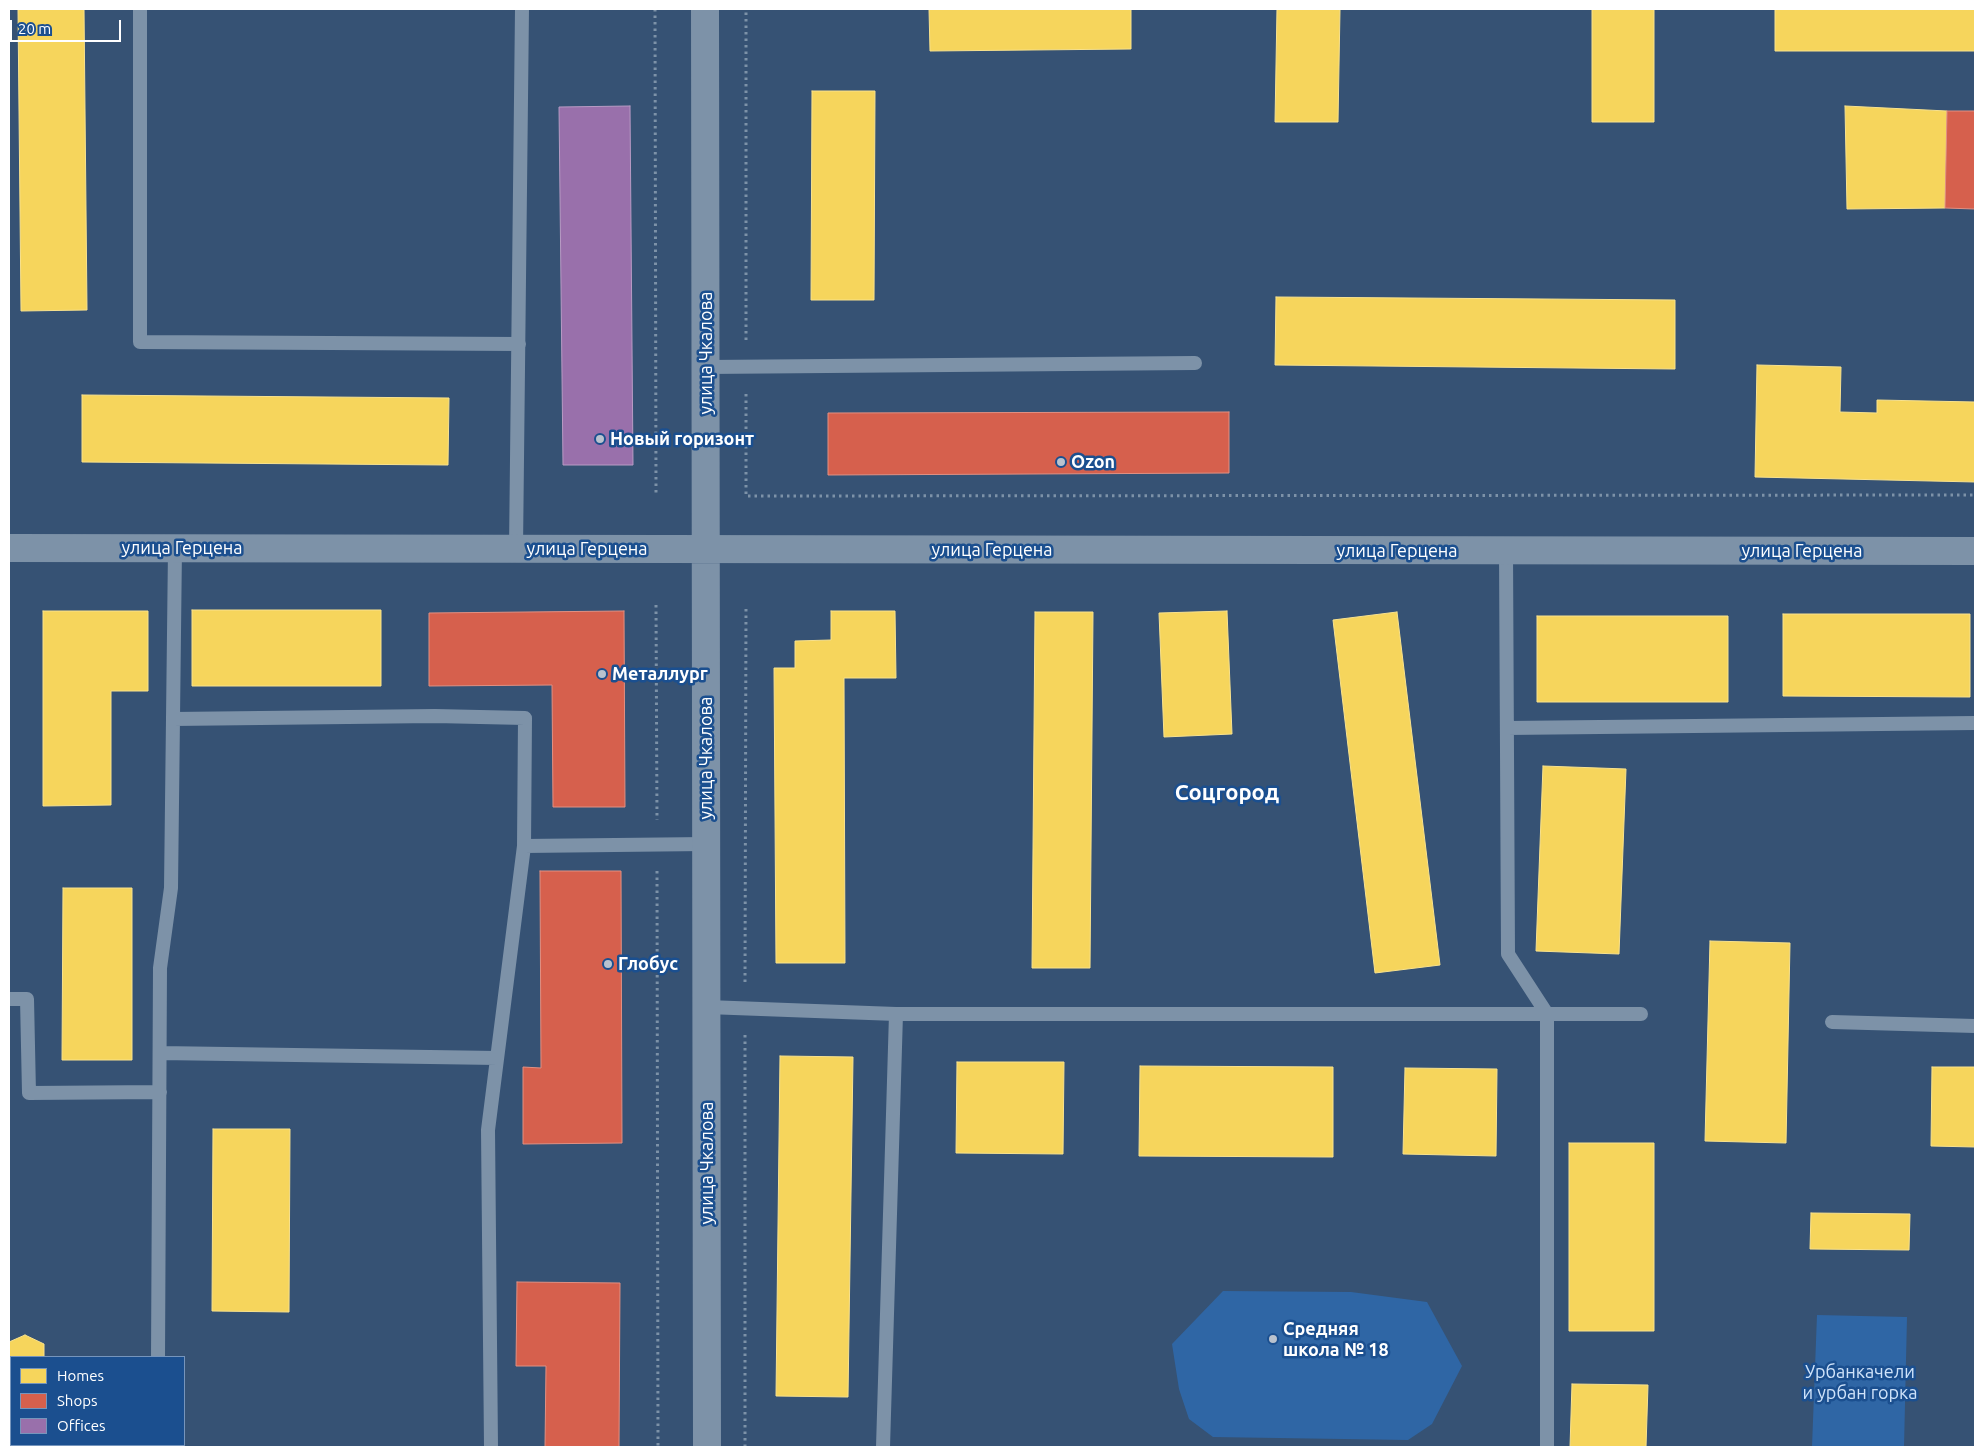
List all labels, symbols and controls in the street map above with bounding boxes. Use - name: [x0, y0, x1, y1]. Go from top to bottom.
- scale bar: [12, 10, 124, 42]
- text: 20 m: [18, 20, 51, 37]
- street label: улица Чкалова: [695, 291, 717, 415]
- place label: Новый горизонт: [610, 428, 754, 450]
- marker: Новый горизонт: [594, 433, 606, 445]
- place label: Ozon: [1071, 451, 1115, 473]
- marker: Ozon: [1055, 456, 1067, 468]
- street label: улица Герцена: [121, 537, 243, 559]
- street label: улица Герцена: [526, 538, 648, 560]
- street label: улица Герцена: [931, 539, 1053, 561]
- street label: улица Герцена: [1336, 540, 1458, 562]
- street label: улица Герцена: [1741, 540, 1863, 562]
- place label: Металлург: [612, 663, 708, 685]
- marker: Металлург: [596, 668, 608, 680]
- street label: улица Чкалова: [695, 696, 717, 820]
- district label: Соцгород: [1175, 780, 1279, 806]
- place label: Глобус: [618, 953, 678, 975]
- marker: Глобус: [602, 958, 614, 970]
- street label: улица Чкалова: [696, 1101, 718, 1225]
- place label: Средняя школа № 18: [1283, 1318, 1389, 1360]
- marker: Средняя школа № 18: [1267, 1333, 1279, 1345]
- legend: [10, 1356, 185, 1446]
- park label: Урбанкачели и урбан горка: [1802, 1361, 1918, 1404]
- text: Homes: [57, 1367, 104, 1384]
- text: Shops: [57, 1392, 98, 1409]
- text: Offices: [57, 1417, 105, 1434]

